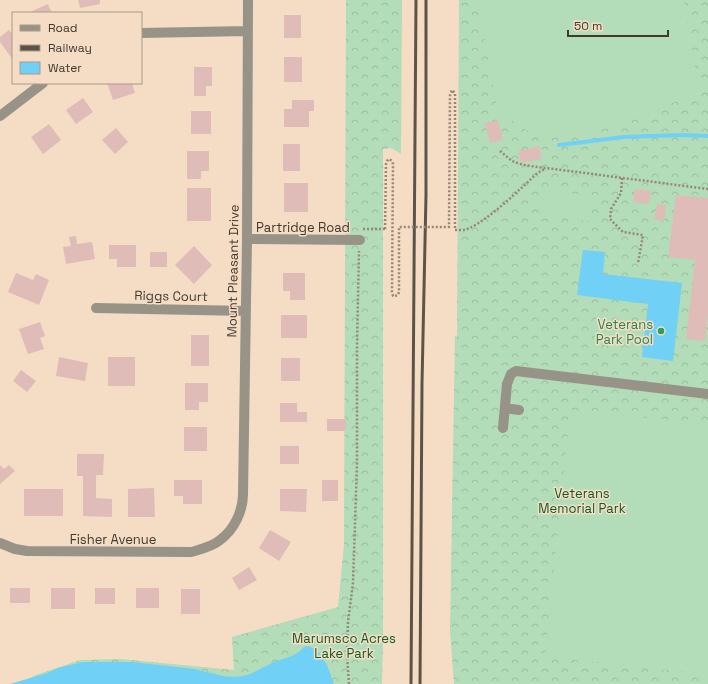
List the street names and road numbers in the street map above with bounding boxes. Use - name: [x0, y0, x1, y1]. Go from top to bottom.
- street label: Mount Pleasant Drive: [223, 204, 243, 338]
- street label: Partridge Road: [256, 219, 350, 236]
- street label: Riggs Court: [134, 287, 208, 305]
- street label: Fisher Avenue: [70, 531, 156, 548]

